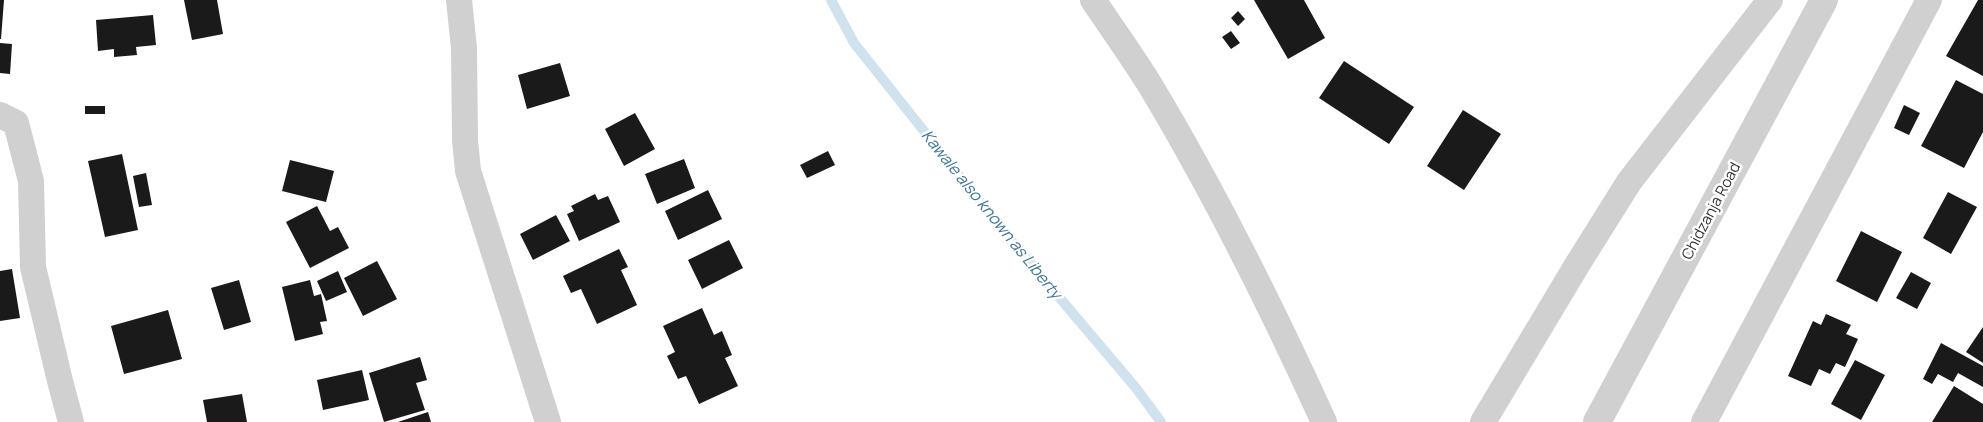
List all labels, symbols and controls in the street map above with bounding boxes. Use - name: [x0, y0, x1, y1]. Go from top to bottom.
- water label: Kawale also known as Liberty: [917, 125, 1069, 305]
- street label: Chidzanja Road: [1676, 158, 1745, 263]

